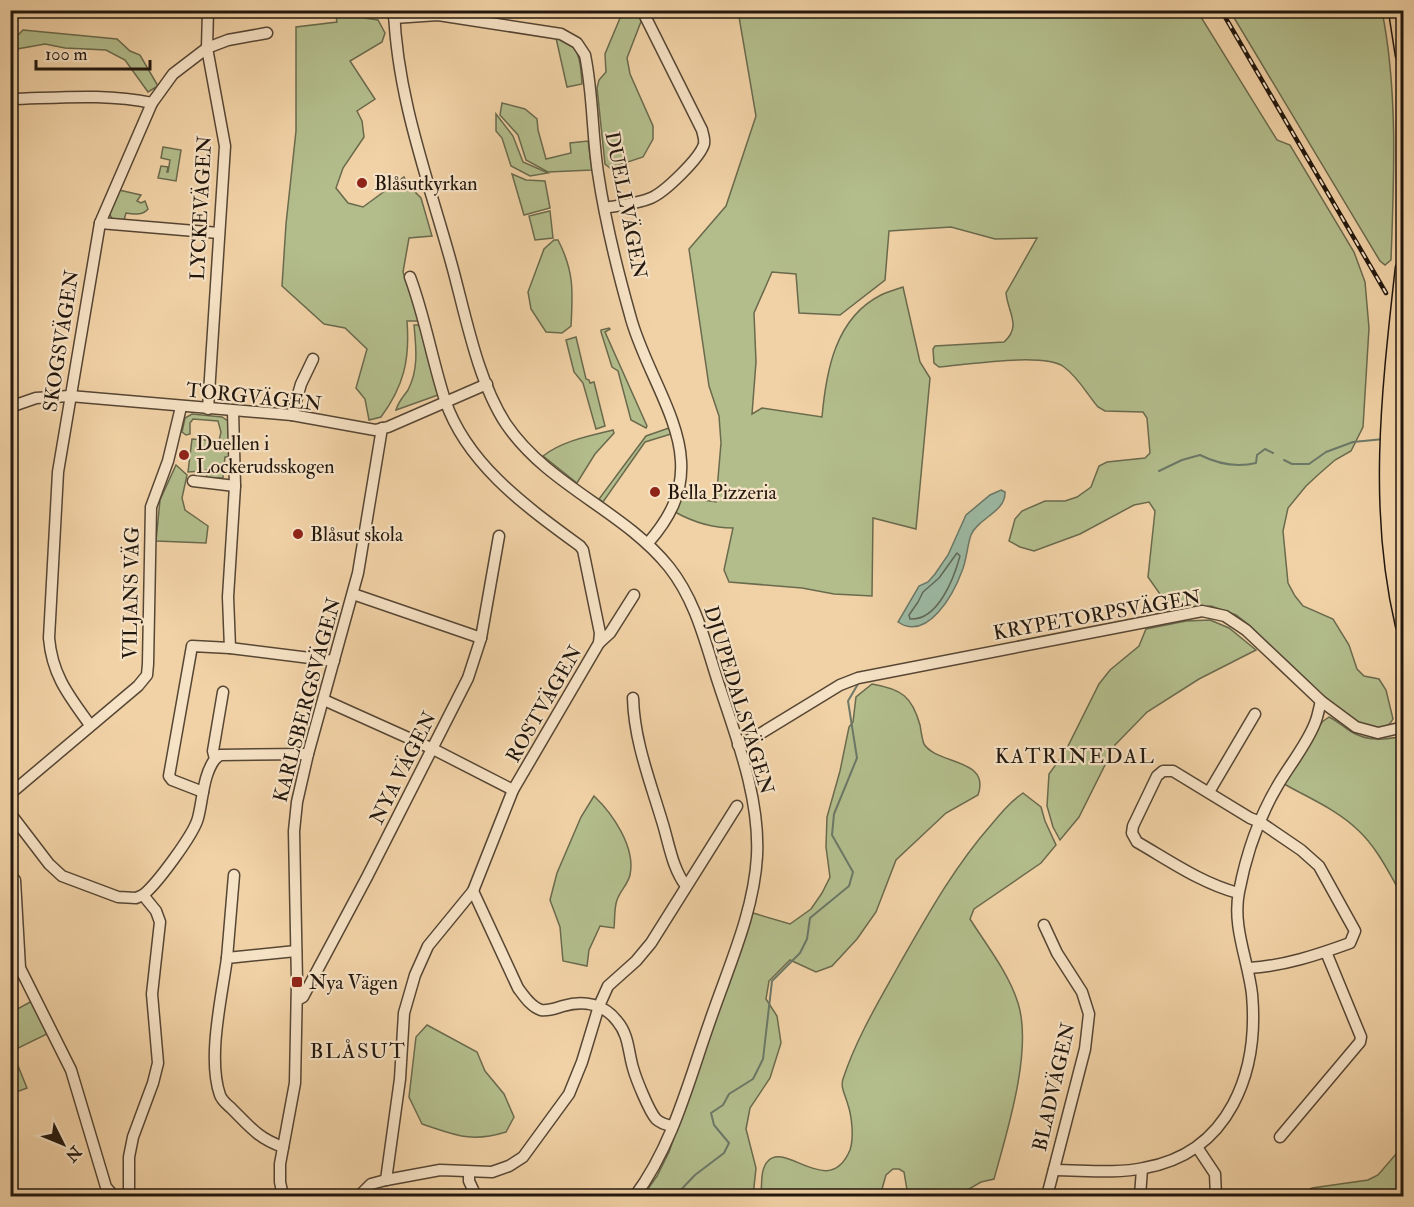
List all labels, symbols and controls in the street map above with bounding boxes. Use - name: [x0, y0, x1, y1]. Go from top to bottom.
- scale bar: [36, 33, 150, 71]
- text: 100 m: [45, 43, 88, 66]
- street label: DUELLVÄGEN: [599, 129, 653, 281]
- street label: LYCKEVÄGEN: [185, 135, 217, 281]
- place label: Blåsutkyrkan: [374, 171, 478, 196]
- marker: Blåsutkyrkan: [355, 176, 369, 190]
- street label: SKOGSVÄGEN: [37, 268, 85, 414]
- street label: TORGVÄGEN: [185, 377, 323, 417]
- place label: Duellen i Lockerudsskogen: [196, 431, 335, 479]
- marker: Duellen i Lockerudsskogen: [177, 448, 191, 462]
- place label: Bella Pizzeria: [667, 480, 778, 505]
- marker: Bella Pizzeria: [648, 485, 662, 499]
- place label: Blåsut skola: [310, 522, 404, 547]
- street label: VILJANS VÄG: [117, 526, 145, 660]
- marker: Blåsut skola: [291, 527, 305, 541]
- street label: KRYPETORPSVÄGEN: [991, 584, 1203, 646]
- street label: KARLSBERGSVÄGEN: [268, 595, 346, 805]
- street label: DJUPEDALSVÄGEN: [698, 603, 780, 797]
- street label: ROSTVÄGEN: [500, 641, 588, 767]
- street label: NYA VÄGEN: [364, 707, 442, 828]
- district label: KATRINEDAL: [995, 743, 1155, 770]
- place label: Nya Vägen: [309, 970, 398, 995]
- marker: Nya Vägen: [290, 975, 304, 989]
- street label: BLADVÄGEN: [1027, 1020, 1081, 1154]
- district label: BLÅSUT: [310, 1038, 406, 1065]
- north arrow: [33, 1114, 93, 1174]
- text: N: [61, 1141, 86, 1166]

